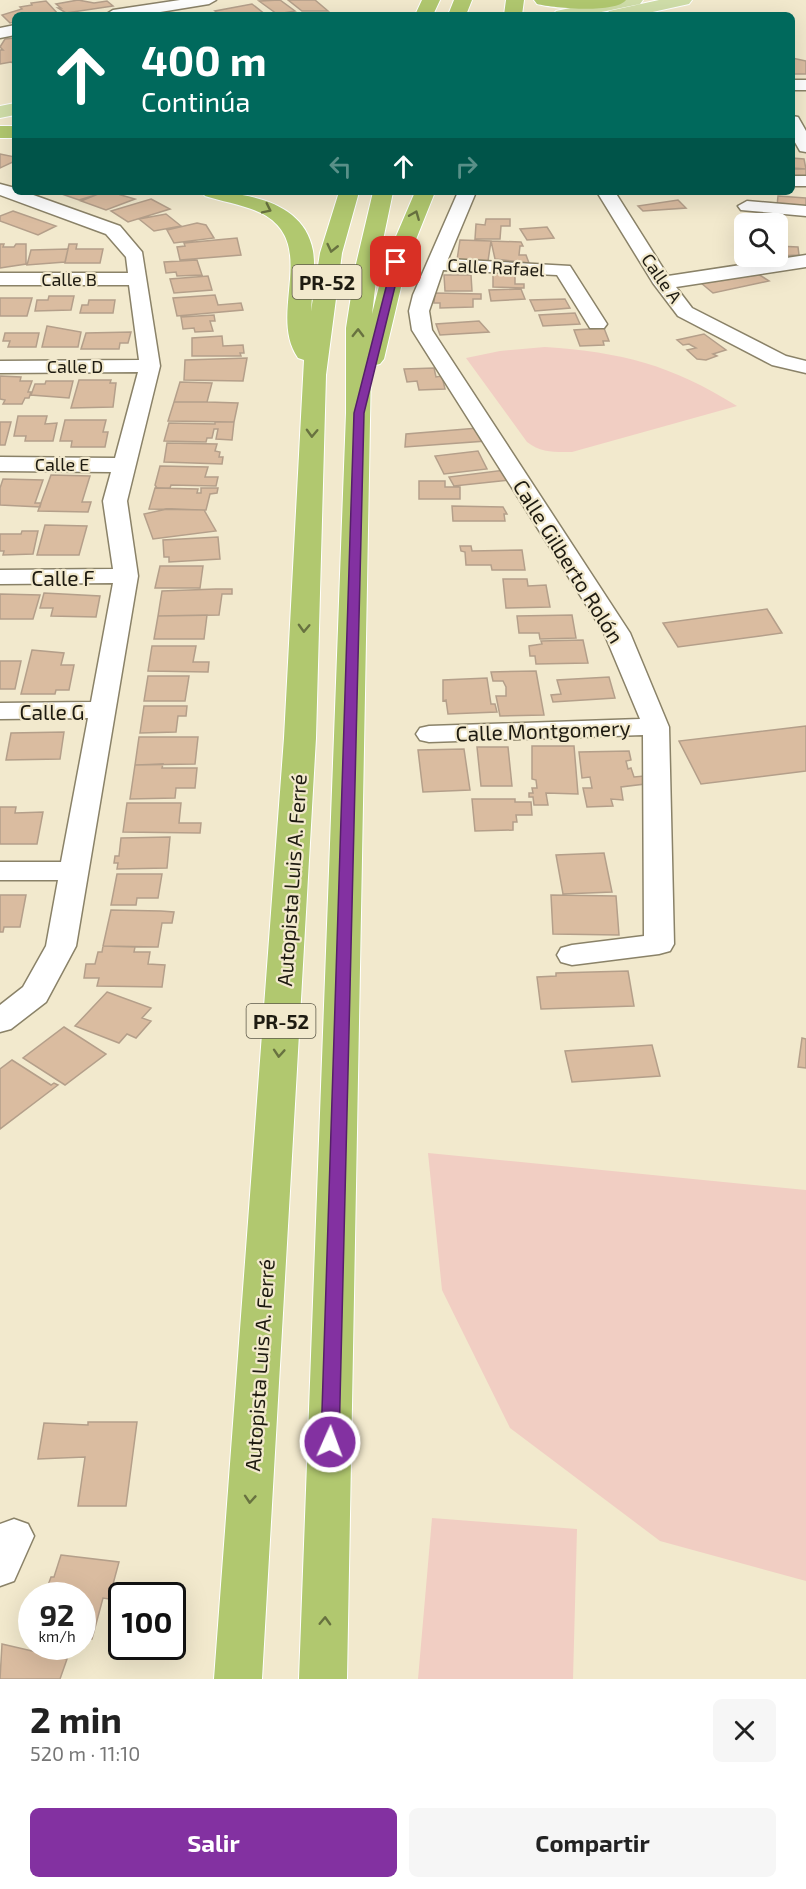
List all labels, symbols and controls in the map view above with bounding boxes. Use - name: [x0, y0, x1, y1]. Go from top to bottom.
- text: 400 m: [141, 34, 267, 84]
- icon: ahead: [42, 36, 120, 114]
- text: Continúa: [141, 85, 250, 117]
- icon: left: [324, 150, 357, 183]
- icon: ahead: [387, 150, 420, 183]
- icon: right: [450, 150, 483, 183]
- one-way arrow: [261, 202, 272, 213]
- one-way arrow: [408, 211, 420, 222]
- map controls: [734, 213, 788, 267]
- button: search: [734, 213, 788, 267]
- pin: [370, 236, 421, 287]
- one-way arrow: [327, 243, 340, 253]
- icon: arrive: [379, 245, 412, 278]
- street label: Calle A: [637, 249, 687, 308]
- street label: Calle Rafael: [447, 253, 546, 281]
- road number: PR-52: [292, 265, 362, 299]
- street label: Calle B: [41, 268, 97, 290]
- one-way arrow: [352, 329, 365, 338]
- street label: Calle D: [47, 355, 103, 377]
- one-way arrow: [305, 429, 318, 438]
- street label: Calle E: [35, 453, 89, 475]
- street label: Calle Gilberto Rolón: [509, 475, 629, 647]
- street label: Calle F: [31, 565, 95, 590]
- one-way arrow: [298, 624, 311, 633]
- street label: Calle G: [19, 699, 85, 724]
- street label: Calle Montgomery: [455, 714, 631, 746]
- street label: Autopista Luis A. Ferré: [271, 773, 311, 987]
- road number: PR-52: [246, 1004, 316, 1038]
- one-way arrow: [273, 1049, 286, 1058]
- street label: Autopista Luis A. Ferré: [239, 1258, 279, 1472]
- position arrow: [298, 1410, 362, 1474]
- one-way arrow: [244, 1495, 257, 1504]
- speed limit sign: 100: [108, 1582, 186, 1660]
- text: 92: [39, 1596, 75, 1632]
- one-way arrow: [318, 1616, 331, 1625]
- text: km/h: [38, 1627, 76, 1645]
- text: 2 min: [30, 1697, 122, 1740]
- button: close: [713, 1699, 776, 1762]
- text: 520 m · 11:10: [30, 1741, 140, 1765]
- button: Salir: [30, 1808, 397, 1877]
- button: Compartir: [409, 1808, 776, 1877]

